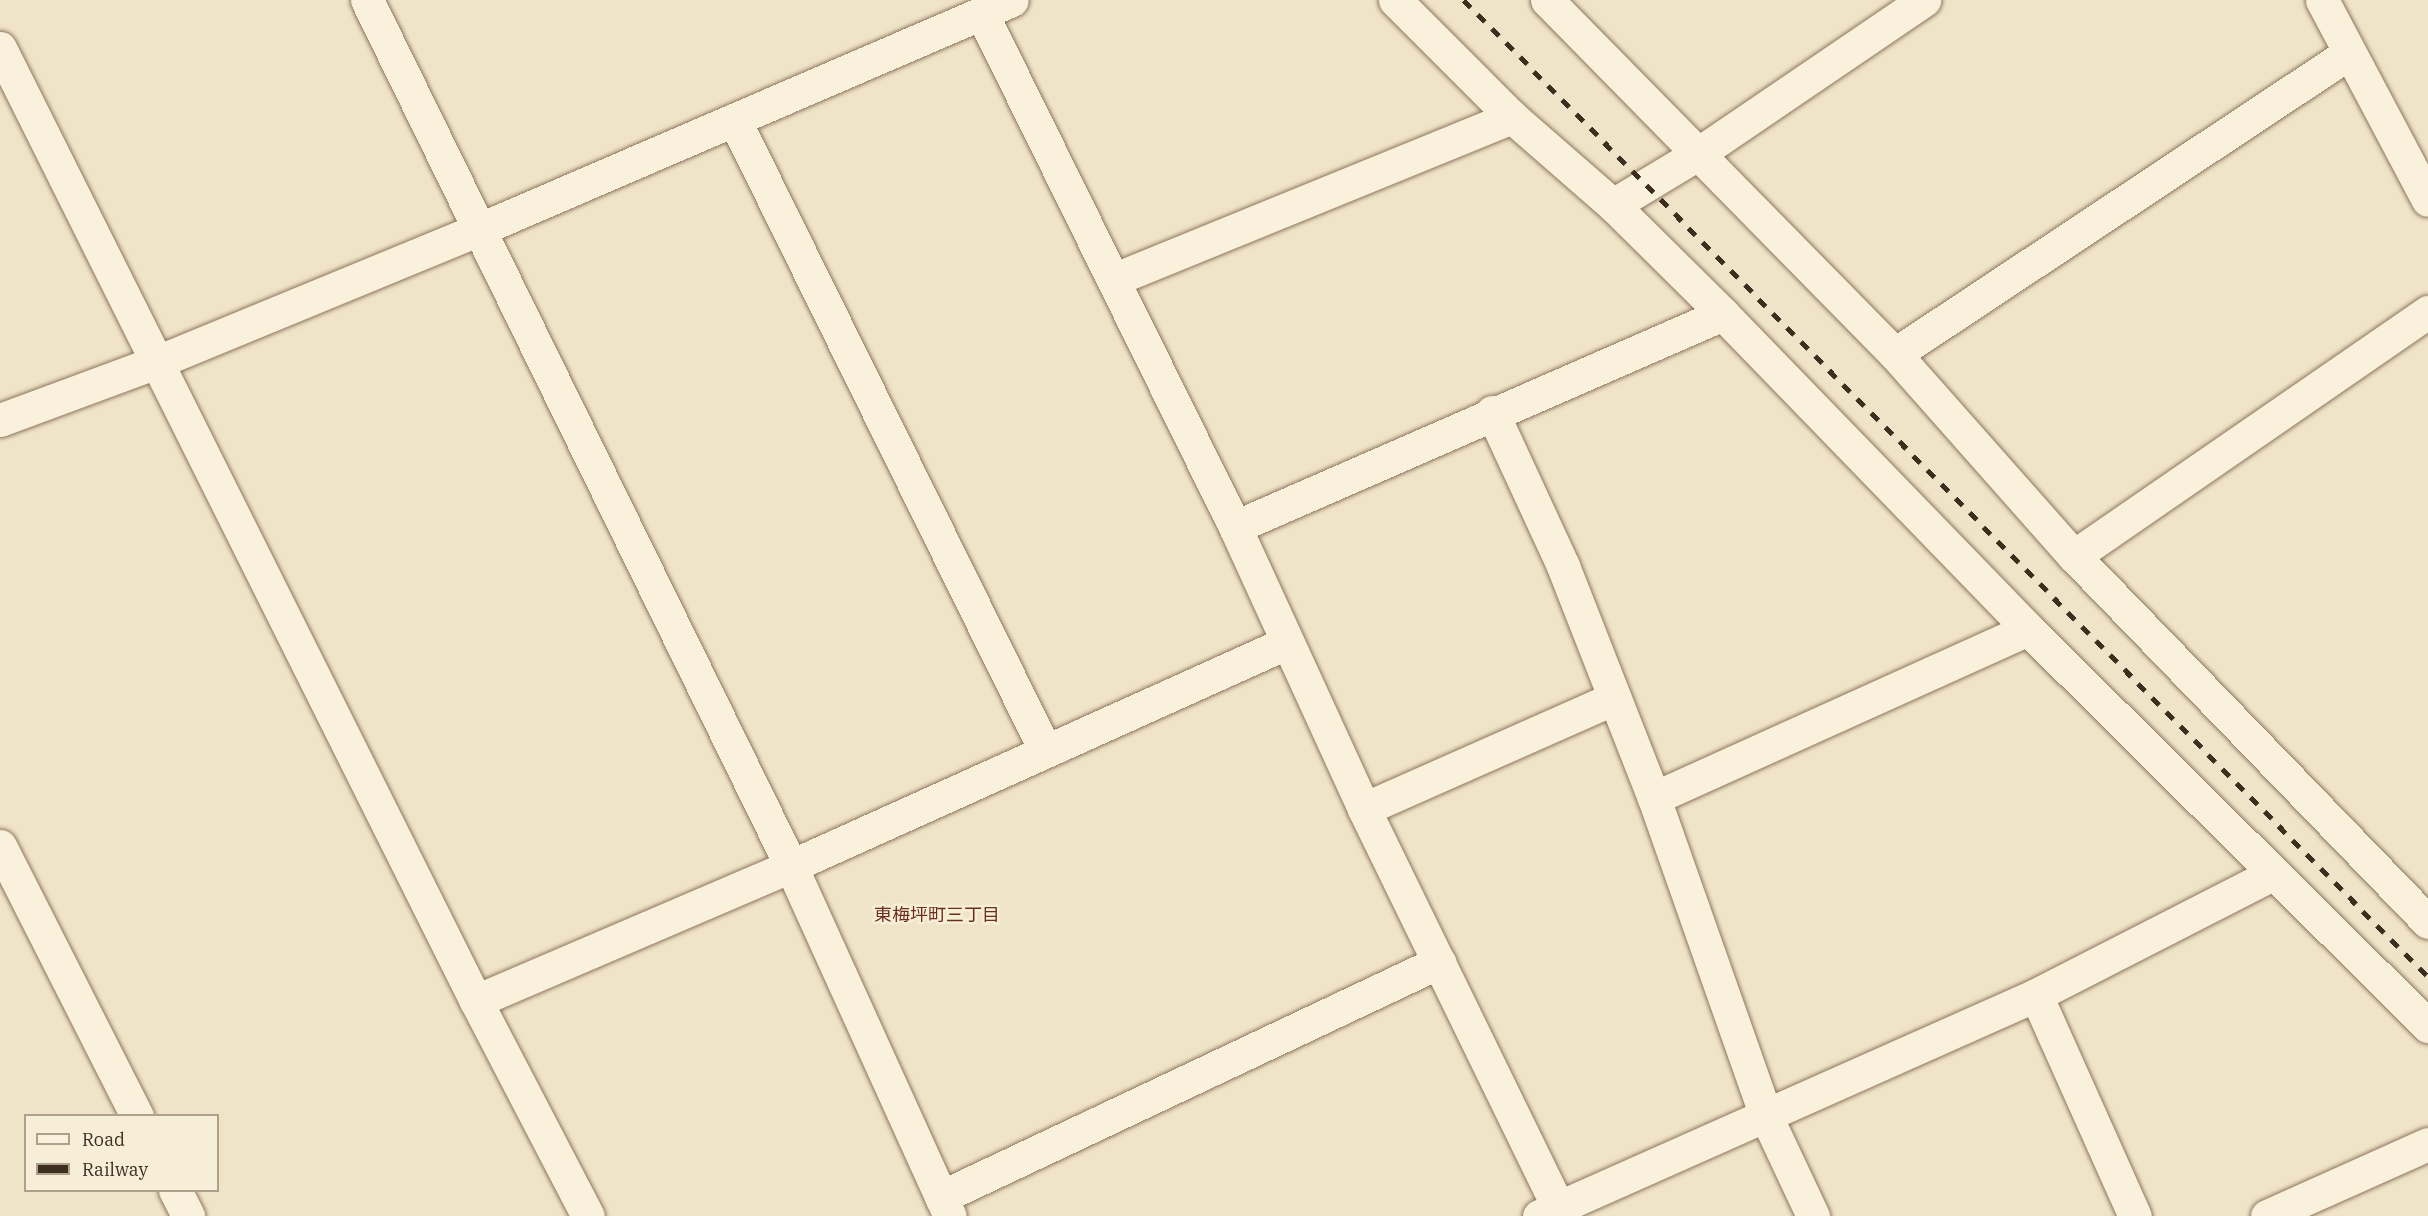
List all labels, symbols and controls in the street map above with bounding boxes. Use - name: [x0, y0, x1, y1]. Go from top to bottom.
- district label: 東梅坪町三丁目: [874, 904, 1000, 926]
- legend: [24, 1114, 219, 1192]
- text: Road: [82, 1128, 125, 1151]
- text: Railway: [82, 1158, 148, 1181]

